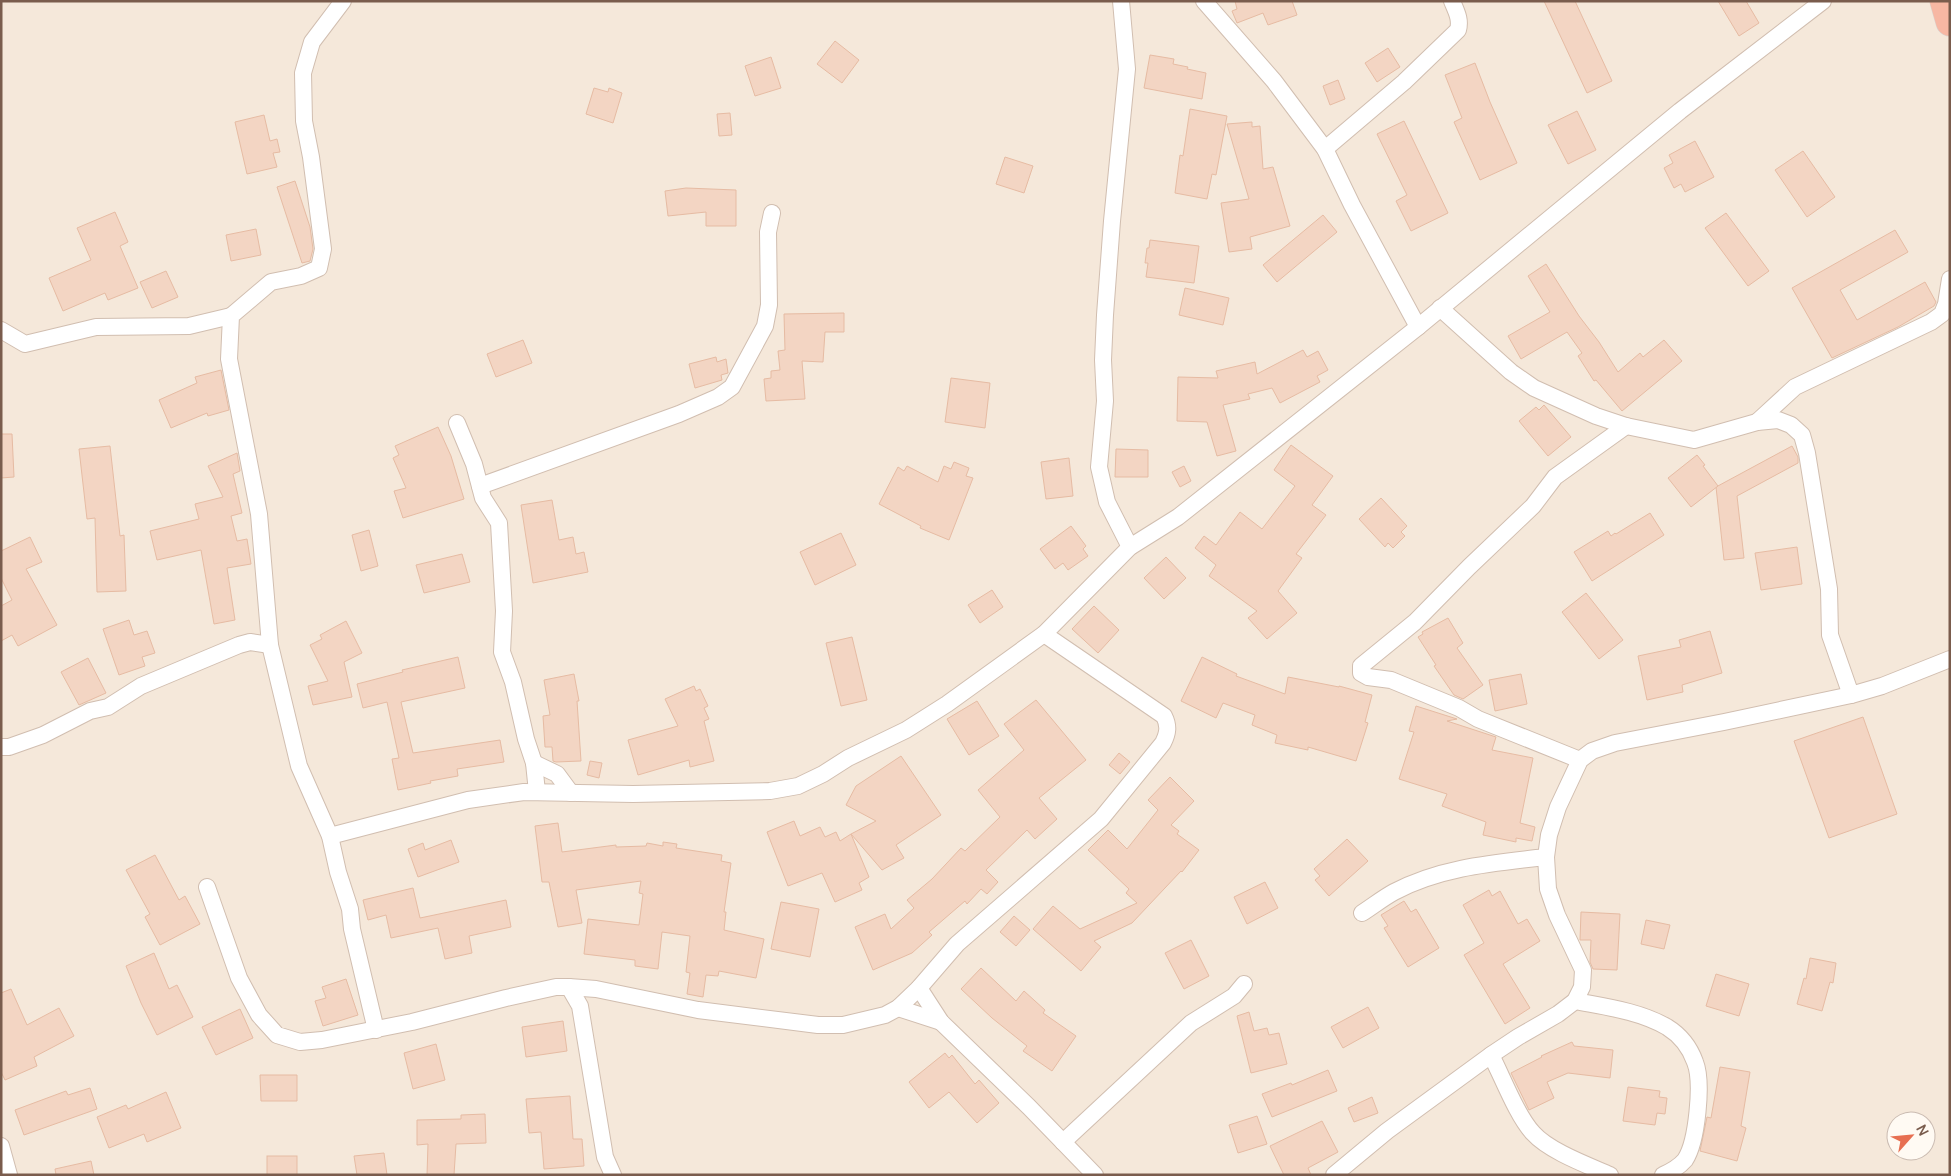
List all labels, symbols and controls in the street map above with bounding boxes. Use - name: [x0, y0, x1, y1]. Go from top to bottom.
- north arrow: [1886, 1111, 1936, 1161]
- text: N: [1912, 1121, 1934, 1139]

